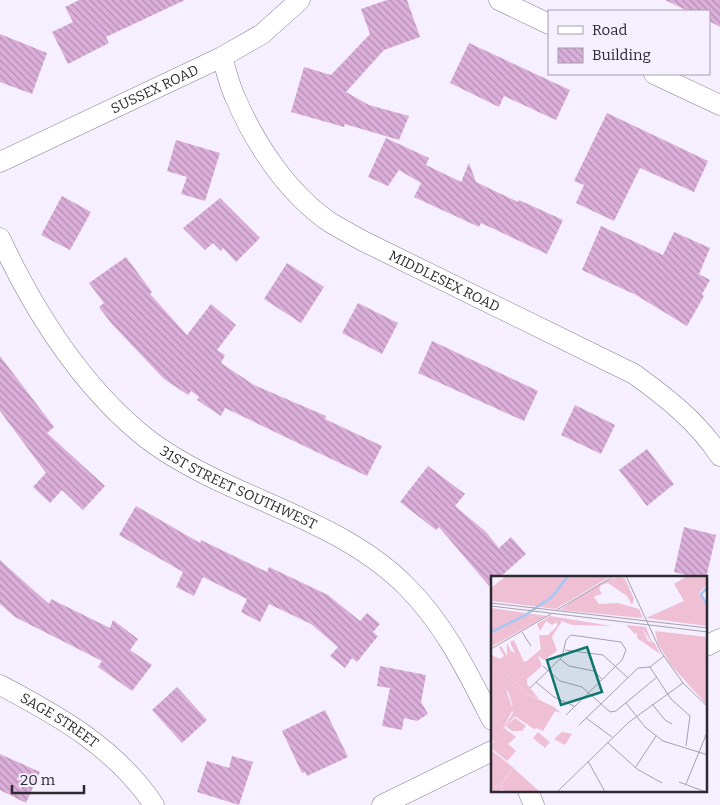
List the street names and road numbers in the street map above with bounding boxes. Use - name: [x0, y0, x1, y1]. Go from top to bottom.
- street label: SUSSEX ROAD: [108, 61, 201, 117]
- street label: MIDDLESEX ROAD: [386, 247, 503, 315]
- street label: 31ST STREET SOUTHWEST: [157, 442, 320, 533]
- street label: SAGE STREET: [17, 689, 102, 751]

